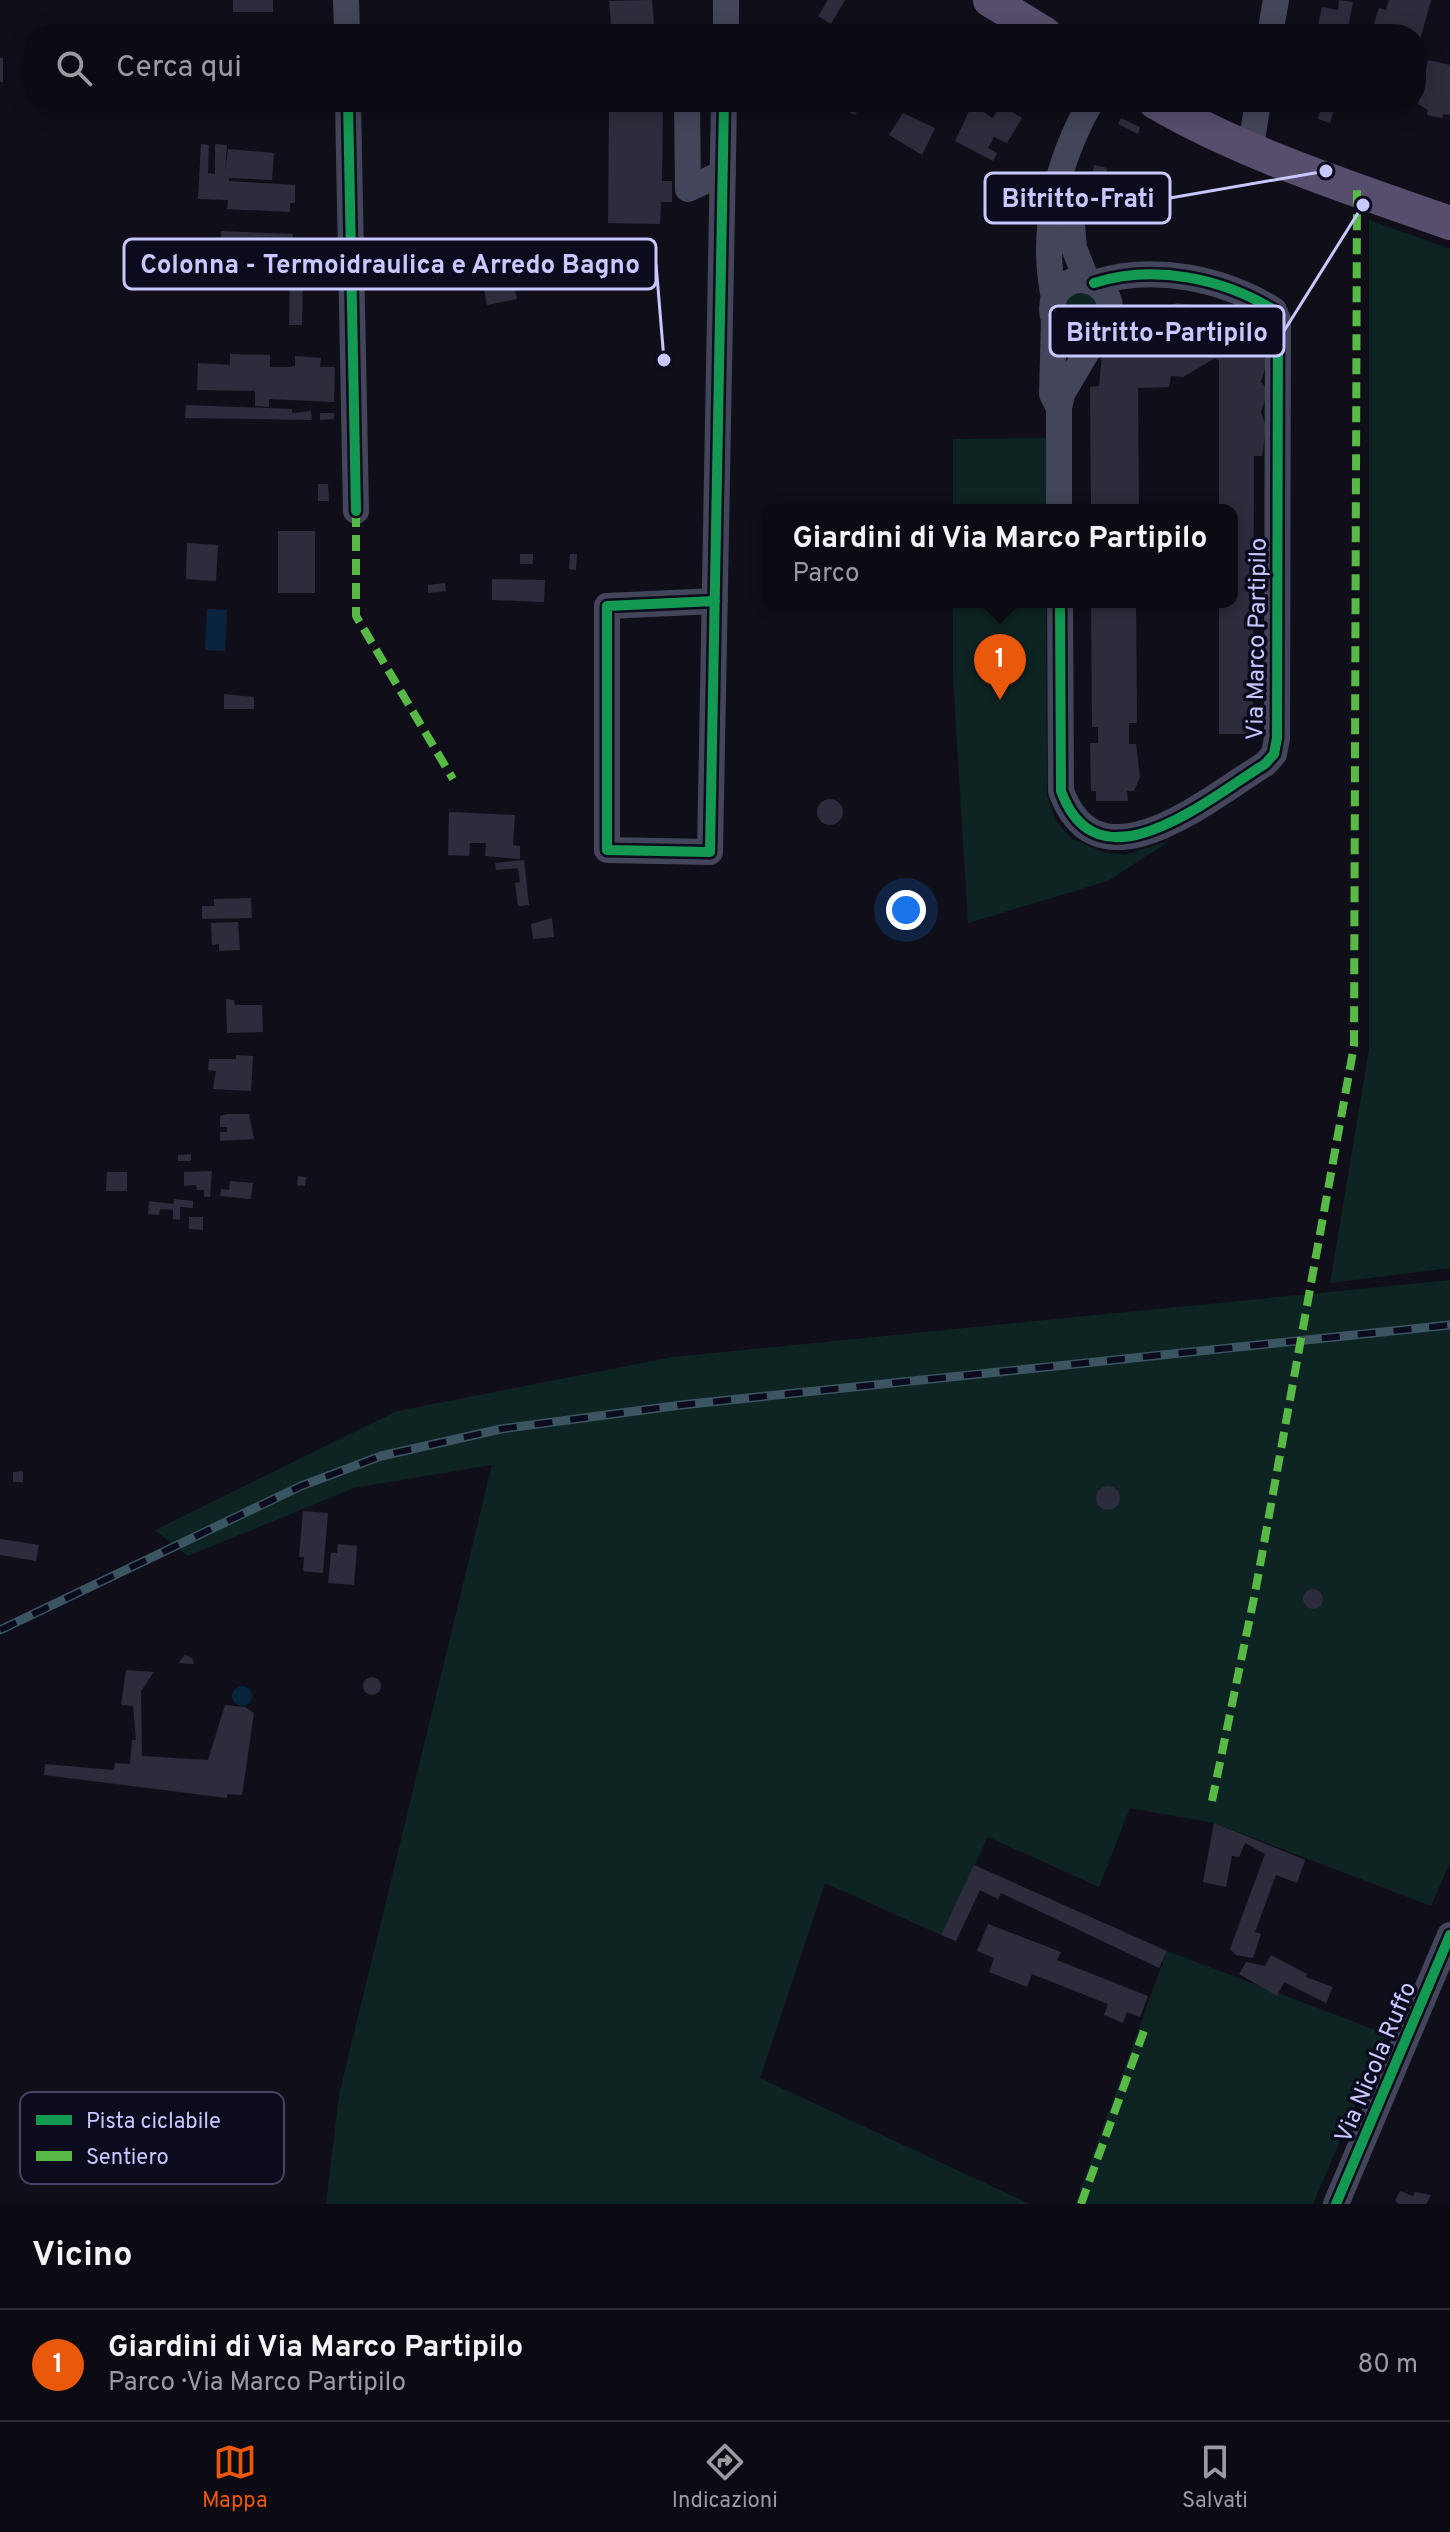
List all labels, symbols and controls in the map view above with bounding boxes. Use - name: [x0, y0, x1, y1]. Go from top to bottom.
- search box: [24, 24, 1426, 112]
- icon: search: [52, 46, 96, 90]
- text: Cerca qui: [116, 50, 242, 87]
- callout: Bitritto-Frati: [985, 173, 1170, 223]
- text: Bitritto-Frati: [1001, 184, 1155, 217]
- callout: Colonna - Termoidraulica e Arredo Bagno: [124, 239, 656, 289]
- text: Colonna - Termoidraulica e Arredo Bagno: [140, 250, 640, 283]
- callout: Bitritto-Partipilo: [1050, 306, 1284, 356]
- text: Bitritto-Partipilo: [1066, 318, 1268, 351]
- popup: [762, 504, 1238, 608]
- text: Giardini di Via Marco Partipilo: [792, 521, 1208, 558]
- street label: Via Marco Partipilo: [1241, 537, 1275, 741]
- text: Parco: [792, 558, 859, 591]
- pin: 1: [974, 634, 1026, 700]
- your location: [886, 890, 926, 930]
- street label: Via Nicola Ruffo: [1329, 1978, 1424, 2148]
- legend: [20, 2092, 284, 2184]
- text: Pista ciclabile: [86, 2109, 221, 2136]
- text: Sentiero: [86, 2145, 169, 2172]
- text: Vicino: [32, 2235, 132, 2278]
- text: Giardini di Via Marco Partipilo: [108, 2330, 523, 2367]
- text: 1: [53, 2349, 63, 2382]
- text: 80 m: [1358, 2349, 1418, 2382]
- text: Parco · Via Marco Partipilo: [108, 2367, 406, 2400]
- tab: Mappa: [202, 2440, 268, 2515]
- tab: Indicazioni: [672, 2440, 778, 2515]
- tab: Salvati: [1182, 2440, 1248, 2515]

